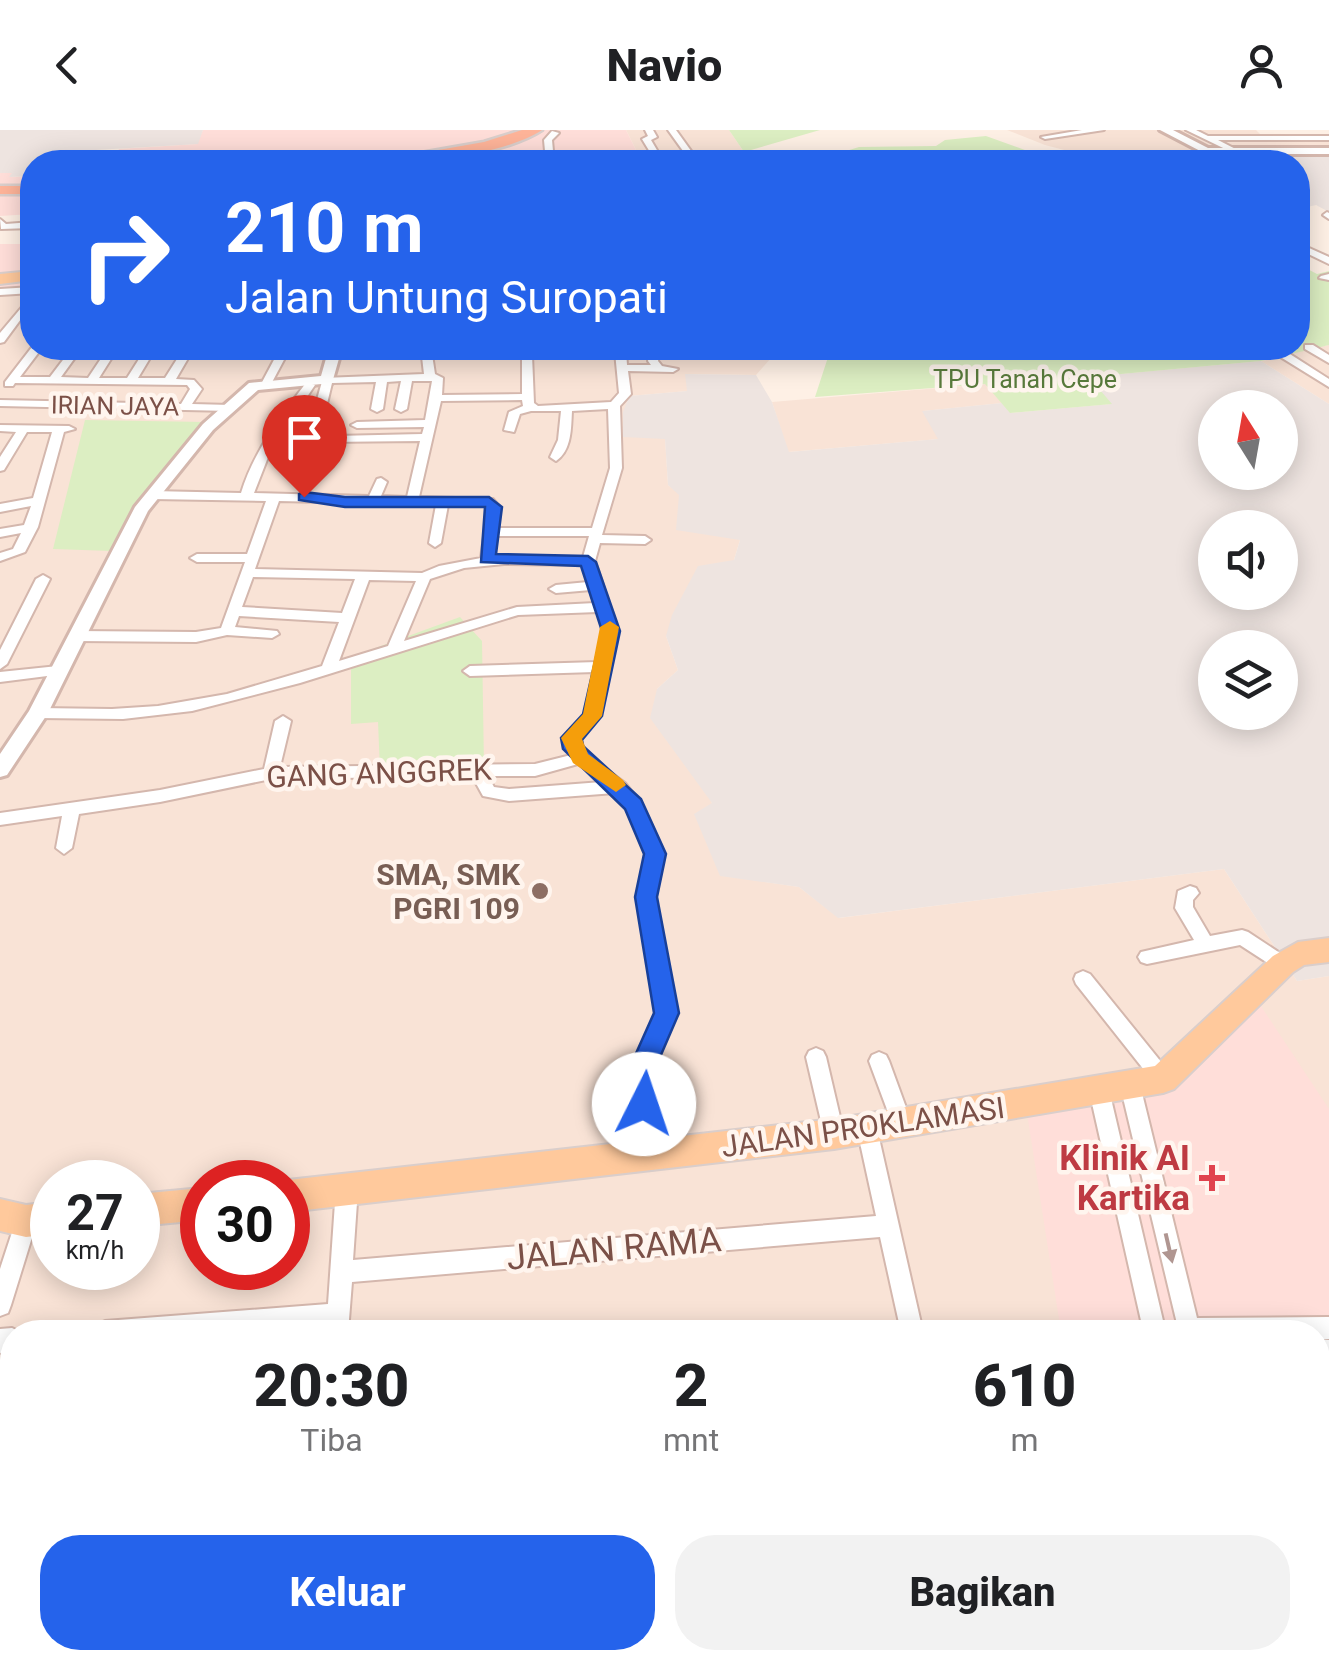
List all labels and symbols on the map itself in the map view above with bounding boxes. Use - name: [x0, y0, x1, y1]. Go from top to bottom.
- park label: TPU Tanah Cepe: [933, 365, 1117, 394]
- street label: IRIAN JAYA: [51, 390, 179, 422]
- north arrow: [1198, 390, 1298, 490]
- pin: [262, 395, 347, 498]
- street label: GANG ANGGREK: [266, 752, 492, 794]
- place label: SMA, SMK PGRI 109: [376, 857, 521, 926]
- marker: SMA, SMK PGRI 109: [529, 880, 551, 902]
- position arrow: [592, 1052, 696, 1156]
- street label: JALAN PROKLAMASI: [719, 1090, 1007, 1164]
- place label: Klinik AI Kartika: [1059, 1138, 1190, 1219]
- speed limit sign: 30: [180, 1160, 310, 1290]
- marker: Klinik AI Kartika: [1199, 1165, 1225, 1191]
- street label: JALAN RAMA: [505, 1219, 723, 1279]
- one-way arrow: [1162, 1233, 1177, 1264]

